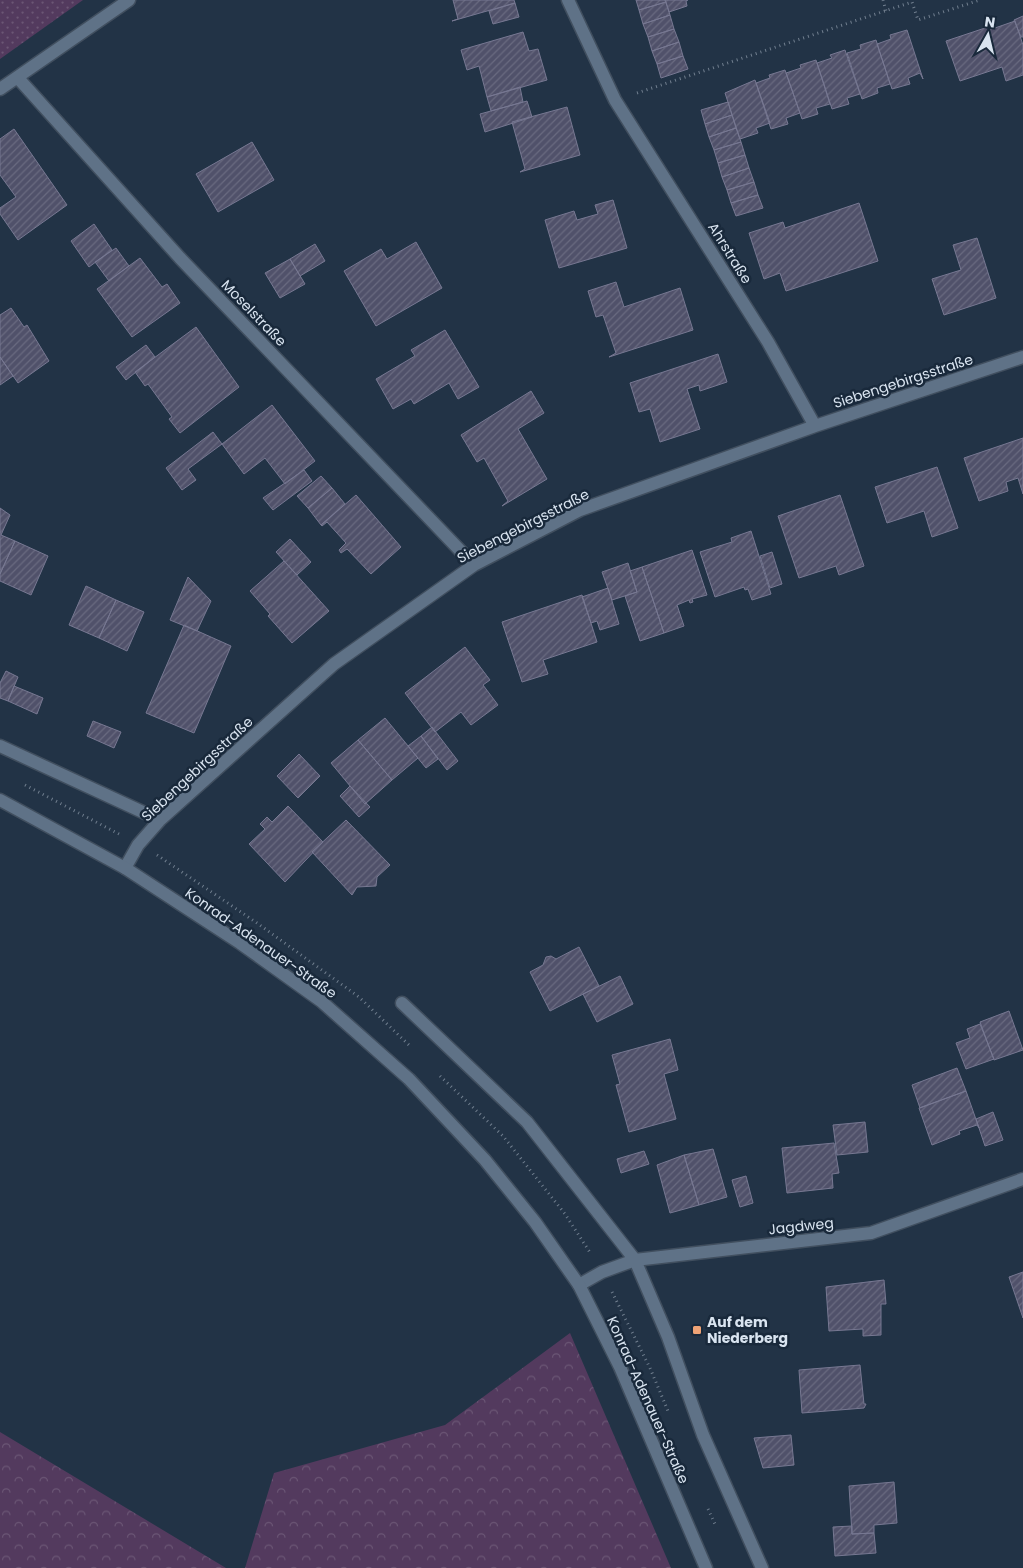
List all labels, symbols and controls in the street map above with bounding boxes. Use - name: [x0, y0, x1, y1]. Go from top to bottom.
- north arrow: [963, 10, 1013, 60]
- text: N: [983, 11, 996, 33]
- street label: Ahrstraße: [703, 218, 757, 288]
- street label: Moselstraße: [217, 275, 291, 351]
- street label: Siebengebirgsstraße: [831, 349, 976, 413]
- street label: Siebengebirgsstraße: [454, 484, 593, 568]
- street label: Siebengebirgsstraße: [137, 712, 257, 826]
- street label: Konrad-Adenauer-Straße: [181, 883, 341, 1003]
- street label: Jagdweg: [767, 1213, 835, 1239]
- place label: Auf dem Niederberg: [707, 1312, 788, 1348]
- street label: Konrad-Adenauer-Straße: [602, 1313, 694, 1487]
- marker: Auf dem Niederberg: [691, 1324, 703, 1336]

